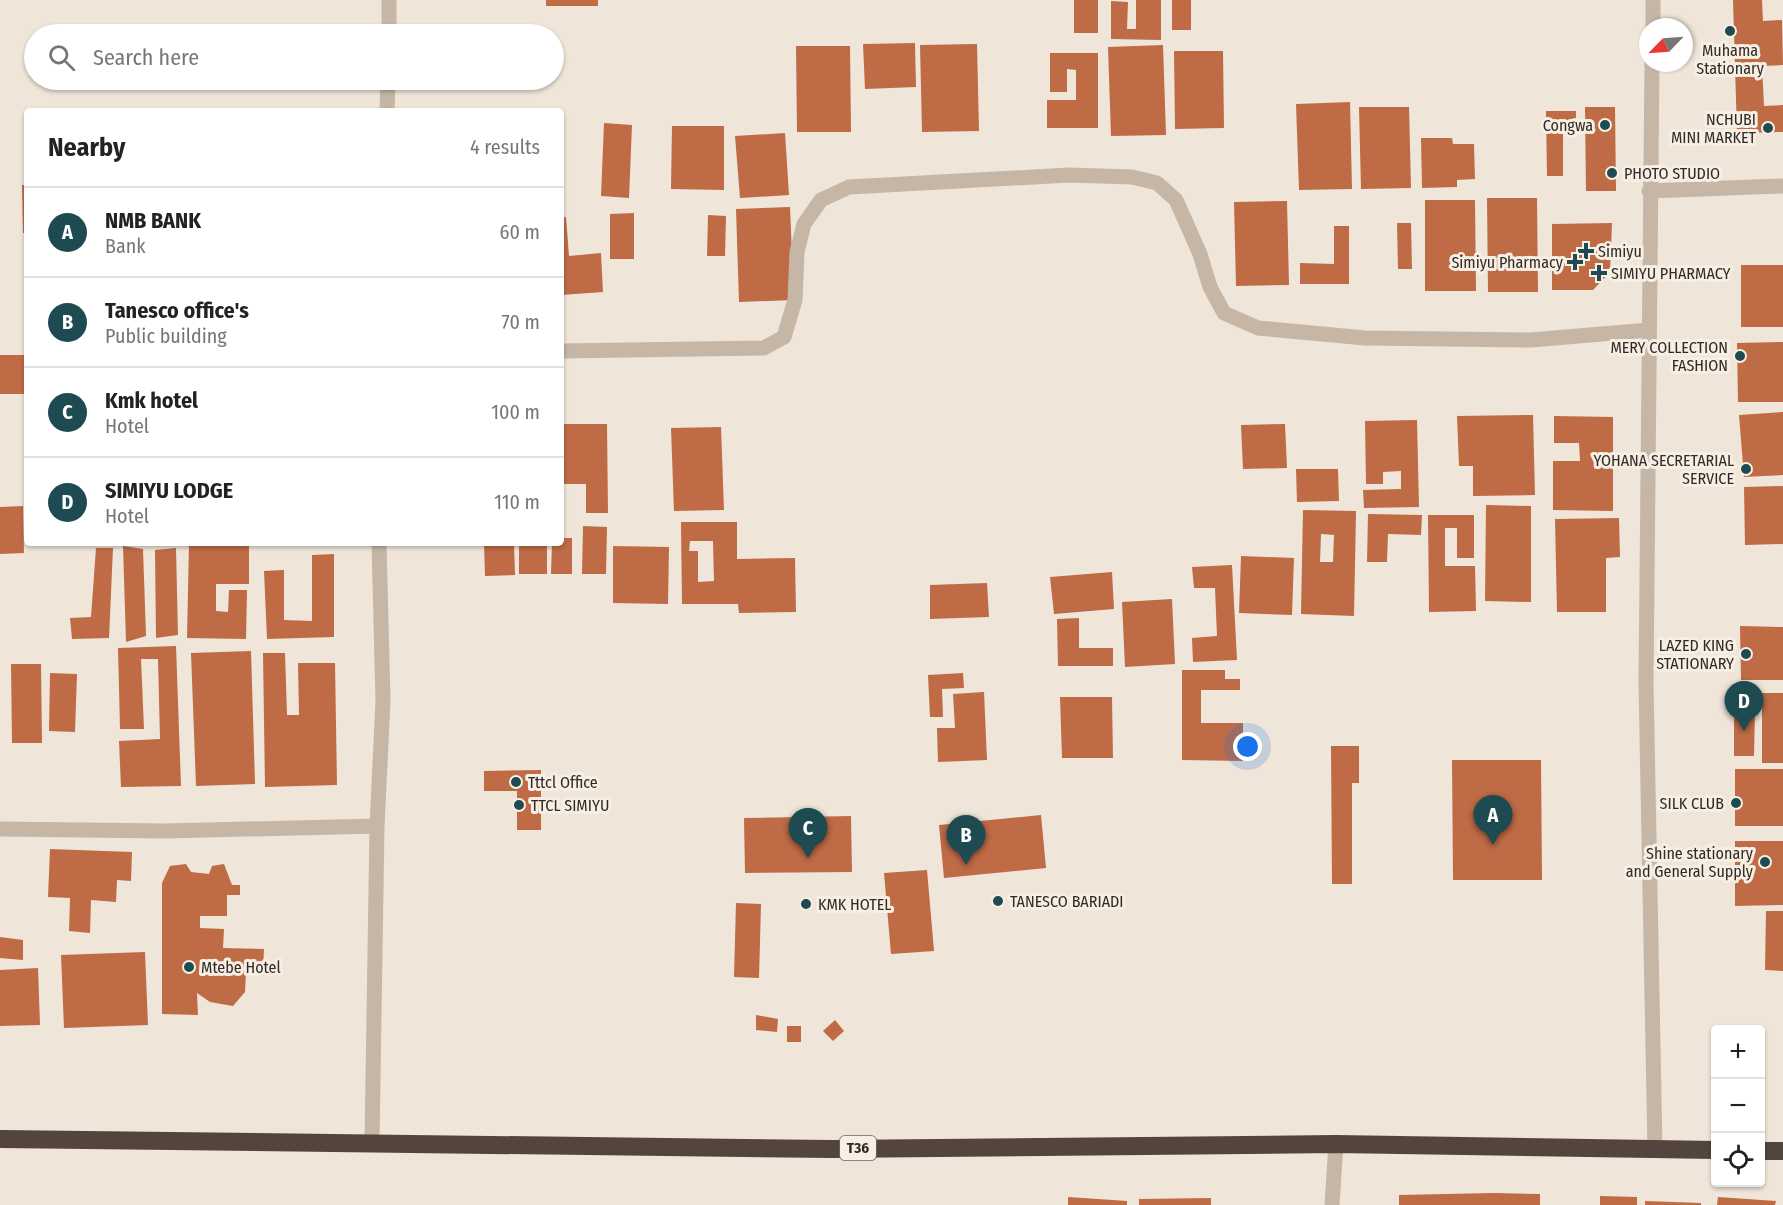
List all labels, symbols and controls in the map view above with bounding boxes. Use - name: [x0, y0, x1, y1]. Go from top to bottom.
- north arrow: [1639, 18, 1693, 72]
- search box: [24, 24, 564, 90]
- marker: Muhama Stationary: [1723, 24, 1737, 38]
- icon: search: [45, 41, 78, 74]
- place label: Muhama Stationary: [1696, 41, 1765, 78]
- text: Search here: [93, 44, 199, 71]
- place label: NCHUBI MINI MARKET: [1671, 110, 1757, 147]
- place label: Congwa: [1543, 116, 1593, 135]
- marker: Congwa: [1598, 118, 1612, 132]
- marker: NCHUBI MINI MARKET: [1761, 121, 1775, 135]
- text: Nearby: [48, 132, 125, 163]
- text: 4 results: [470, 135, 540, 159]
- place label: PHOTO STUDIO: [1624, 164, 1720, 183]
- marker: PHOTO STUDIO: [1605, 166, 1619, 180]
- text: NMB BANK: [105, 207, 201, 234]
- text: A: [62, 220, 73, 244]
- text: 60 m: [500, 220, 540, 244]
- text: Bank: [105, 234, 146, 258]
- place label: Simiyu: [1598, 242, 1642, 261]
- marker: Simiyu: [1579, 244, 1593, 258]
- place label: Simiyu Pharmacy: [1451, 253, 1564, 272]
- marker: Simiyu Pharmacy: [1568, 255, 1582, 269]
- place label: SIMIYU PHARMACY: [1611, 264, 1731, 283]
- marker: SIMIYU PHARMACY: [1592, 266, 1606, 280]
- text: Tanesco office's: [105, 297, 249, 324]
- text: B: [62, 310, 73, 334]
- text: 70 m: [502, 310, 540, 334]
- text: Public building: [105, 324, 227, 348]
- place label: MERY COLLECTION FASHION: [1610, 338, 1728, 375]
- marker: MERY COLLECTION FASHION: [1733, 349, 1747, 363]
- text: Kmk hotel: [105, 387, 198, 414]
- text: C: [62, 400, 73, 424]
- text: 100 m: [491, 400, 540, 424]
- text: Hotel: [105, 414, 149, 438]
- place label: YOHANA SECRETARIAL SERVICE: [1593, 451, 1734, 488]
- marker: YOHANA SECRETARIAL SERVICE: [1739, 462, 1753, 476]
- text: SIMIYU LODGE: [105, 477, 233, 504]
- text: D: [62, 490, 73, 514]
- text: 110 m: [494, 490, 540, 514]
- text: Hotel: [105, 504, 149, 528]
- place label: LAZED KING STATIONARY: [1656, 636, 1734, 673]
- marker: LAZED KING STATIONARY: [1739, 647, 1753, 661]
- pin: D: [1724, 682, 1764, 731]
- your location: [1233, 732, 1262, 761]
- place label: Tttcl Office: [528, 773, 598, 792]
- marker: Tttcl Office: [509, 775, 523, 789]
- place label: SILK CLUB: [1660, 794, 1724, 813]
- place label: TTCL SIMIYU: [531, 796, 609, 815]
- pin: A: [1474, 796, 1512, 845]
- marker: SILK CLUB: [1729, 796, 1743, 810]
- marker: TTCL SIMIYU: [512, 798, 526, 812]
- pin: C: [788, 808, 828, 858]
- pin: B: [946, 816, 986, 865]
- place label: Shine stationary and General Supply: [1626, 844, 1754, 881]
- marker: Shine stationary and General Supply: [1758, 855, 1772, 869]
- place label: TANESCO BARIADI: [1010, 892, 1124, 911]
- marker: TANESCO BARIADI: [991, 894, 1005, 908]
- place label: KMK HOTEL: [818, 895, 891, 914]
- marker: KMK HOTEL: [799, 897, 813, 911]
- place label: Mtebe Hotel: [201, 958, 281, 977]
- marker: Mtebe Hotel: [182, 960, 196, 974]
- map controls: [1711, 1025, 1765, 1187]
- button: +: [1711, 1025, 1765, 1079]
- button: −: [1711, 1079, 1765, 1133]
- button: locate: [1711, 1133, 1765, 1187]
- road number: T36: [840, 1136, 876, 1160]

